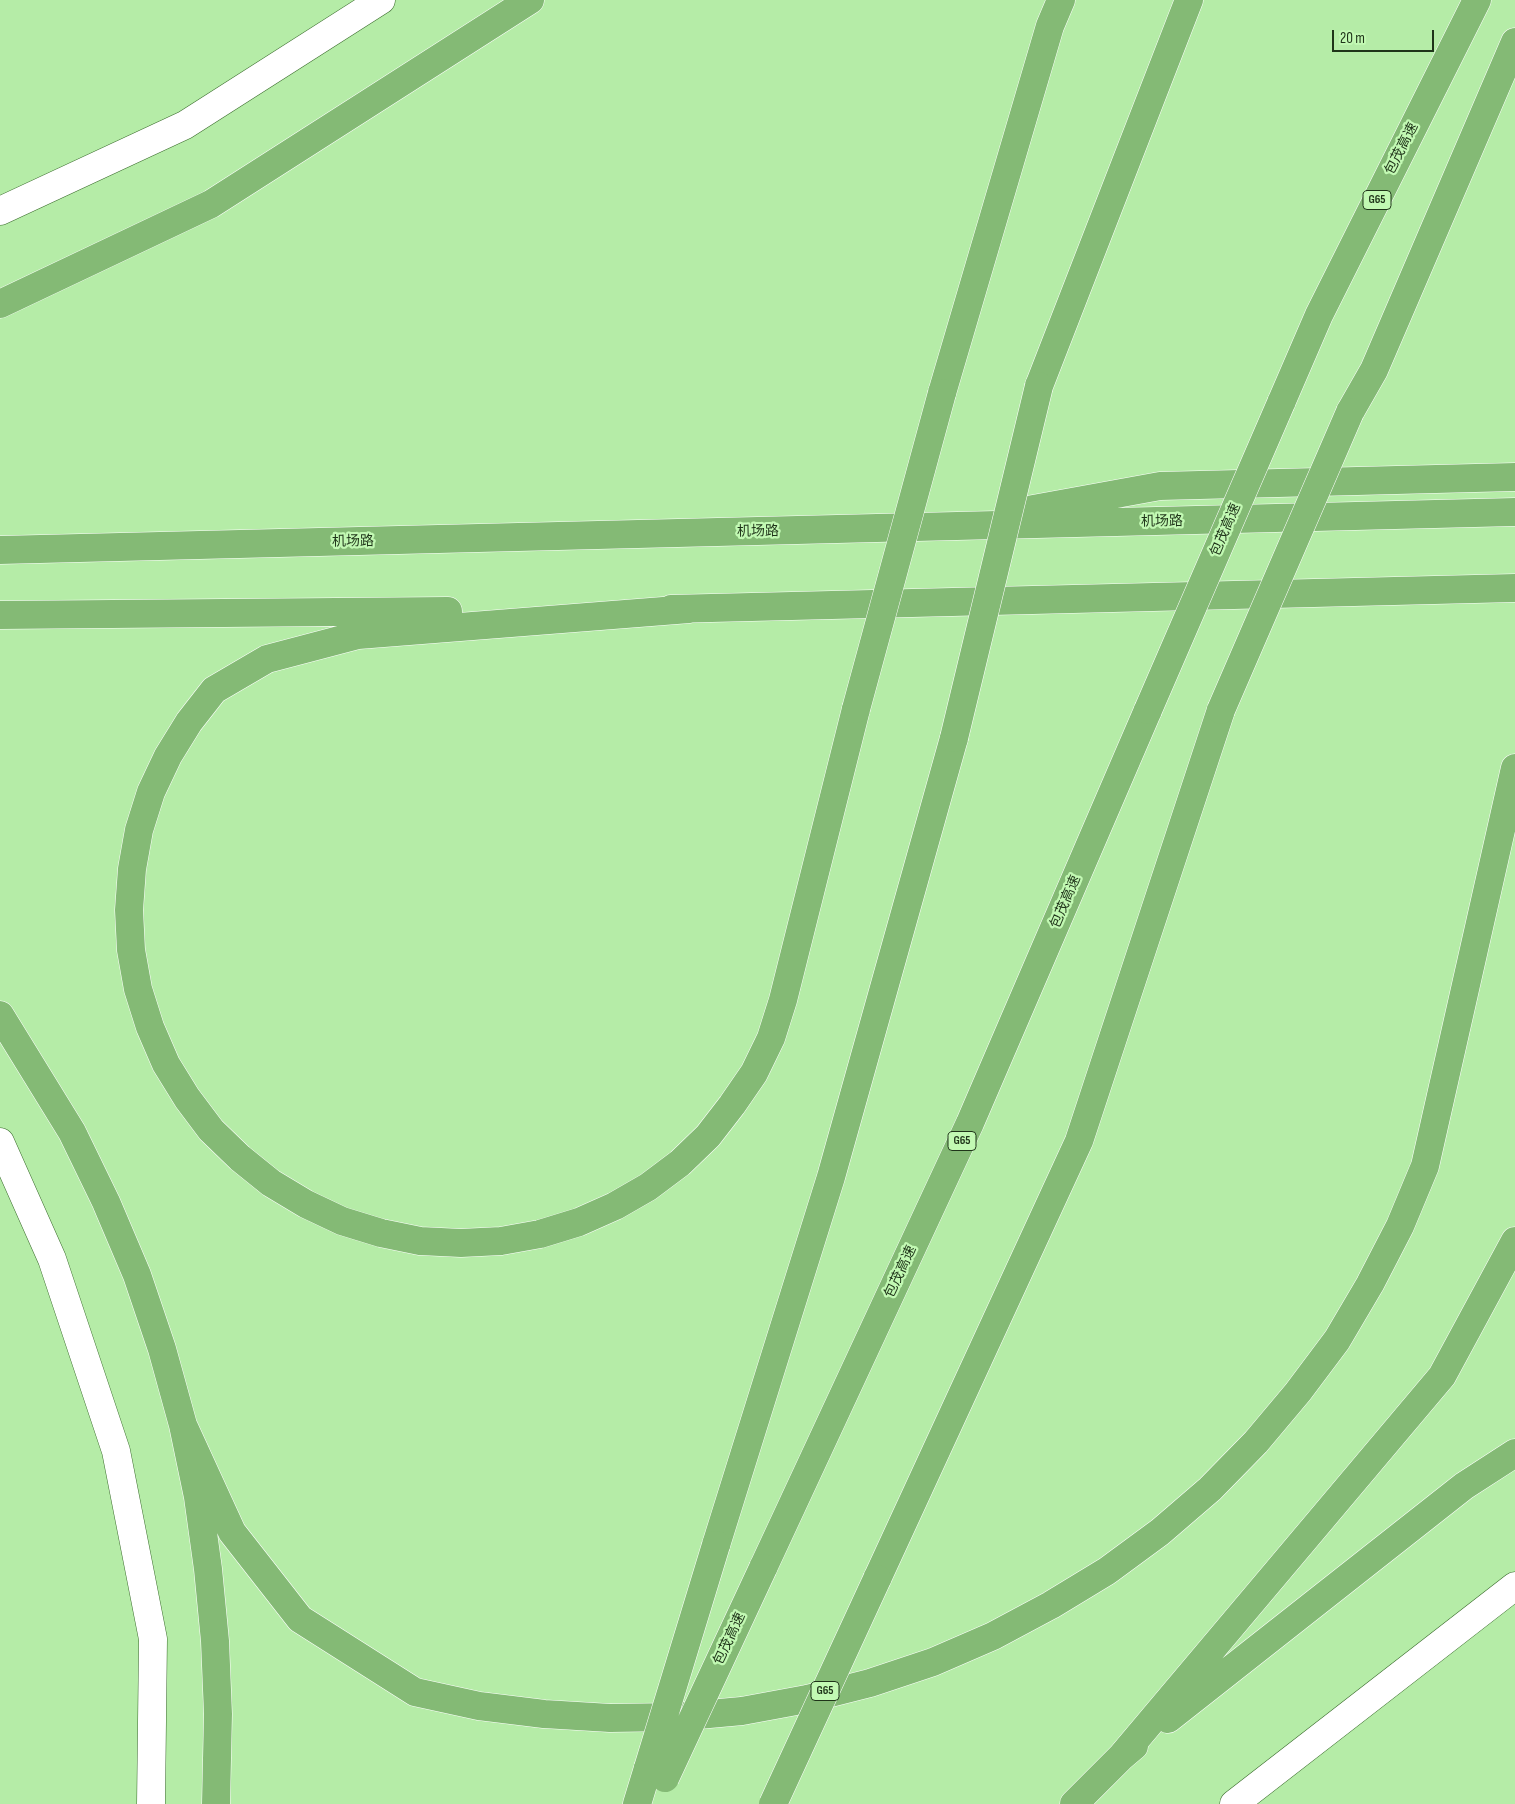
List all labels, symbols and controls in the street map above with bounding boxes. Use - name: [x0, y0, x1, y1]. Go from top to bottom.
- scale bar: [1335, 20, 1438, 52]
- text: 20 m: [1340, 29, 1365, 48]
- street label: 包茂高速: [1382, 120, 1422, 178]
- road number: G65: [1363, 190, 1391, 210]
- street label: 包茂高速: [1207, 501, 1245, 559]
- street label: 机场路: [1141, 513, 1183, 531]
- street label: 机场路: [737, 523, 779, 541]
- street label: 机场路: [332, 533, 374, 551]
- street label: 包茂高速: [1047, 873, 1085, 931]
- road number: G65: [948, 1132, 976, 1150]
- street label: 包茂高速: [882, 1243, 920, 1301]
- street label: 包茂高速: [711, 1610, 749, 1668]
- road number: G65: [811, 1682, 839, 1700]

